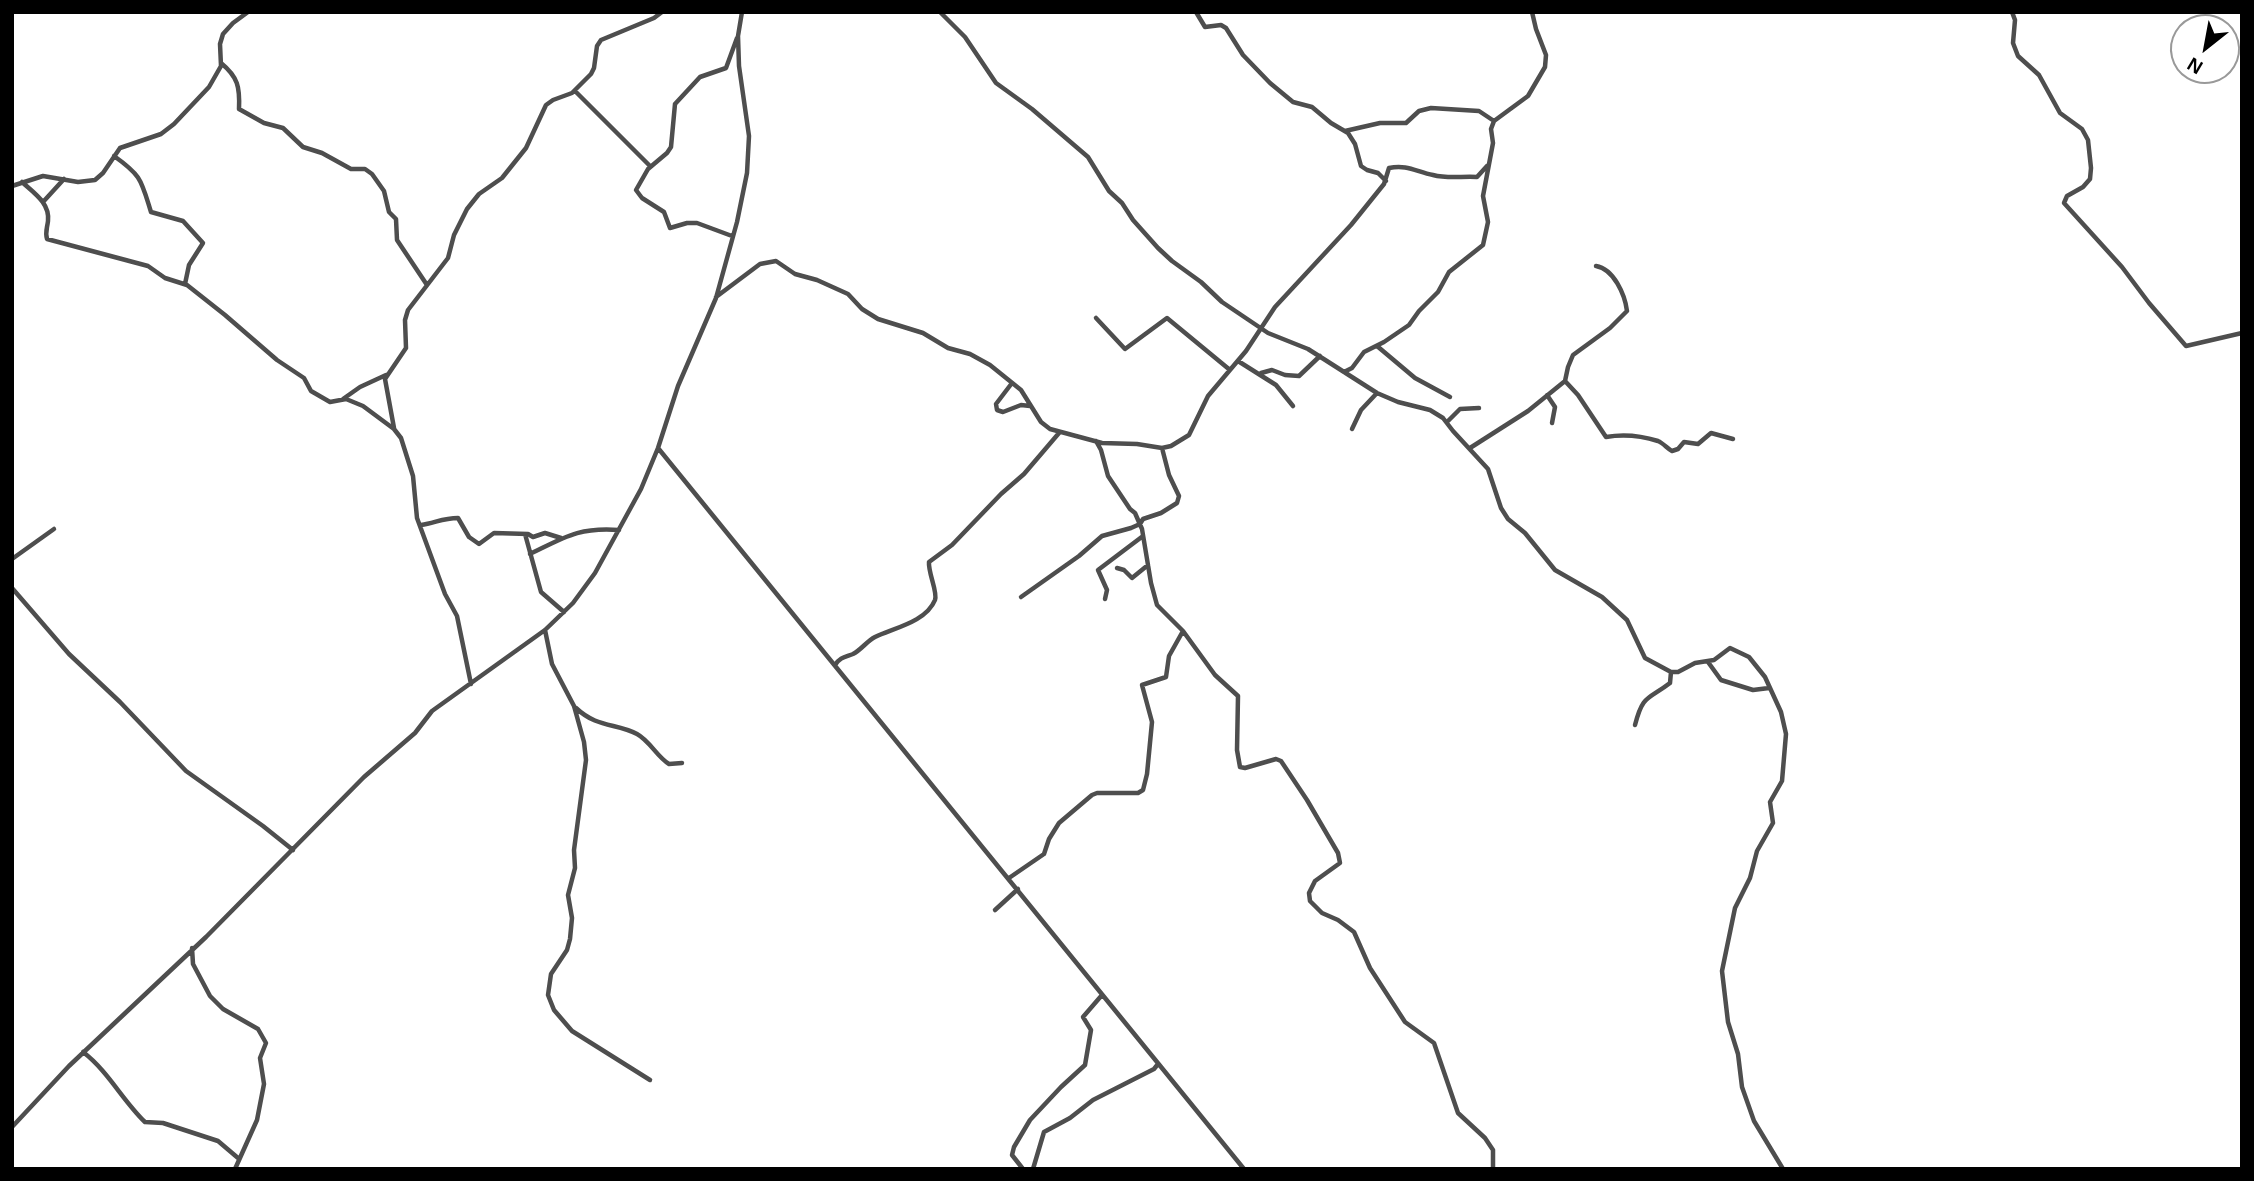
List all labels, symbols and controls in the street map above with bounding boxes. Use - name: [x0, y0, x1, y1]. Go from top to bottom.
- north arrow: [2170, 14, 2240, 84]
- text: N: [2184, 53, 2206, 78]

